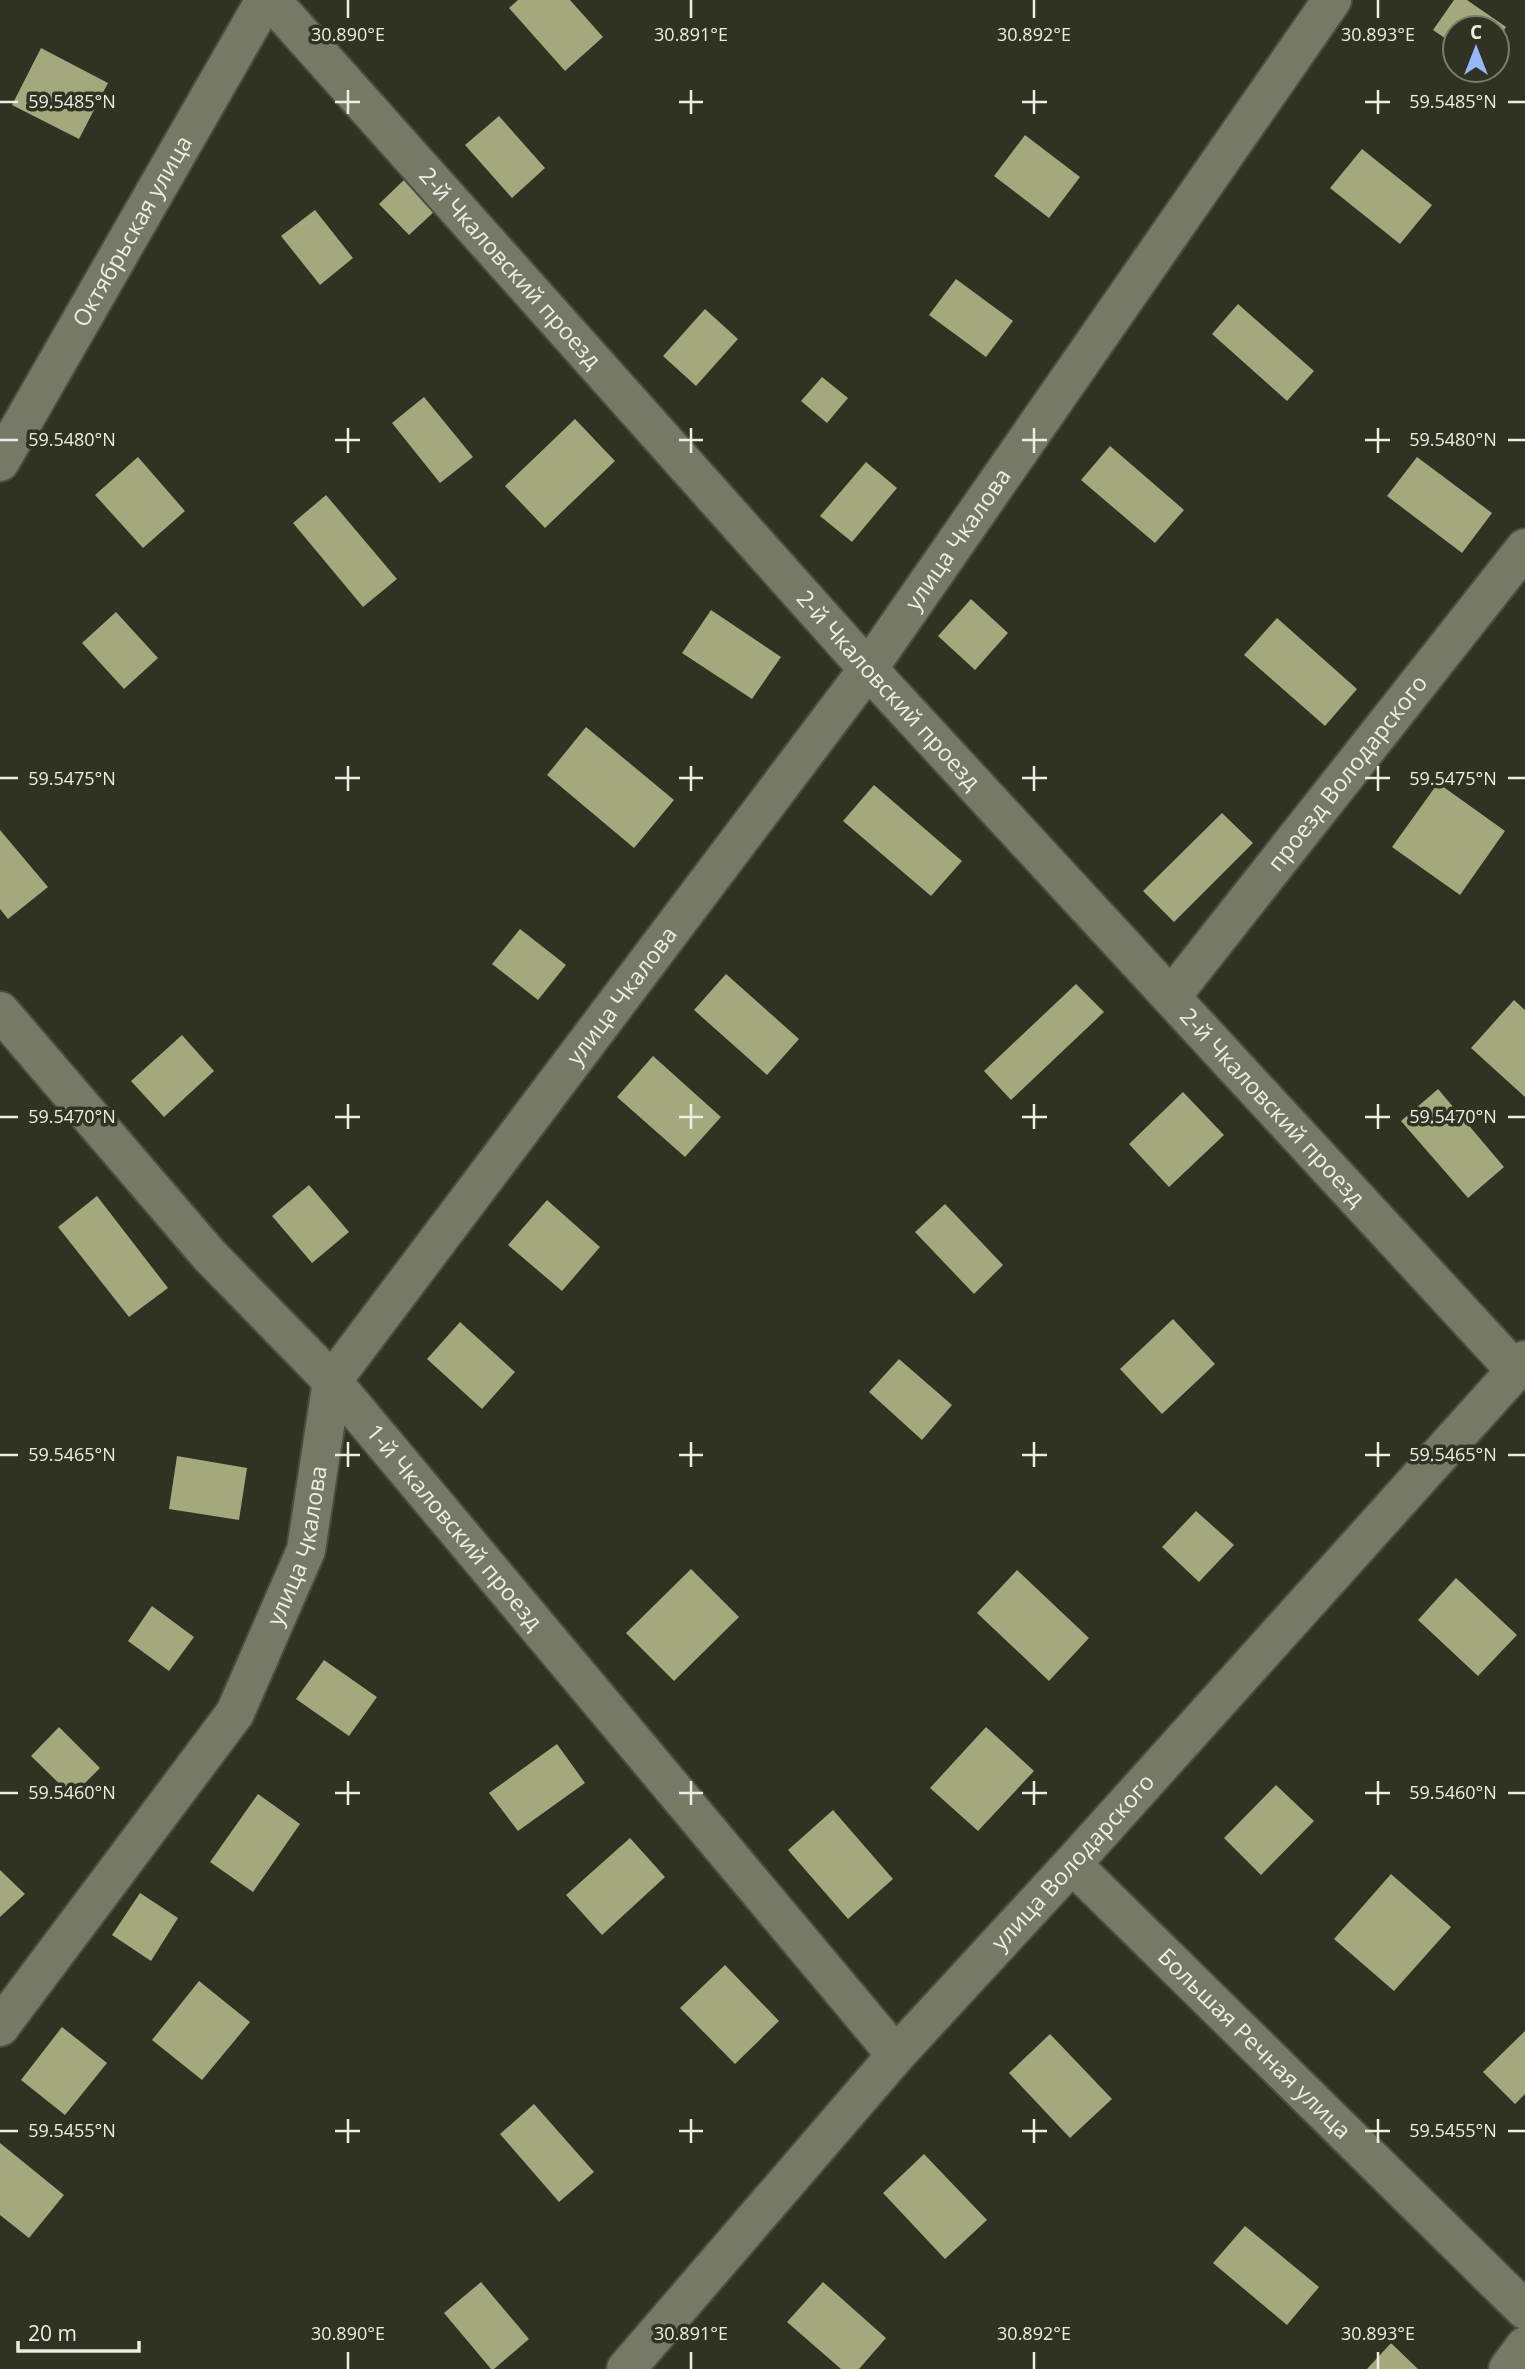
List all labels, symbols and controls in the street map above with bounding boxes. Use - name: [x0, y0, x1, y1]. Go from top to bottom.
- north arrow: [1441, 14, 1511, 84]
- text: С: [1470, 19, 1482, 45]
- text: 30.890°E: [311, 22, 385, 46]
- text: 30.891°E: [654, 22, 728, 46]
- text: 30.892°E: [997, 22, 1071, 46]
- text: 30.893°E: [1341, 22, 1415, 46]
- text: 59.5485°N: [28, 89, 116, 113]
- text: 59.5485°N: [1409, 89, 1497, 113]
- street label: Октябрьская улица: [64, 129, 199, 332]
- street label: 2-й Чкаловский проезд: [412, 160, 609, 375]
- text: 59.5480°N: [28, 427, 116, 451]
- text: 59.5480°N: [1409, 427, 1497, 451]
- street label: улица Чкалова: [897, 461, 1018, 616]
- street label: 2-й Чкаловский проезд: [790, 583, 988, 796]
- street label: проезд Володарского: [1259, 668, 1434, 877]
- text: 59.5475°N: [28, 766, 116, 790]
- text: 59.5475°N: [1409, 766, 1497, 790]
- street label: улица Чкалова: [558, 919, 684, 1071]
- street label: 2-й Чкаловский проезд: [1173, 1000, 1373, 1213]
- text: 59.5470°N: [28, 1104, 116, 1128]
- text: 59.5470°N: [1409, 1104, 1497, 1128]
- street label: 1-й Чкаловский проезд: [360, 1417, 551, 1636]
- text: 59.5465°N: [28, 1442, 116, 1466]
- text: 59.5465°N: [1409, 1442, 1497, 1466]
- street label: улица Чкалова: [258, 1463, 334, 1630]
- street label: улица Володарского: [983, 1766, 1161, 1957]
- text: 59.5460°N: [28, 1780, 116, 1804]
- text: 59.5460°N: [1409, 1780, 1497, 1804]
- street label: Большая Речная улица: [1151, 1940, 1359, 2145]
- text: 59.5455°N: [28, 2118, 116, 2142]
- text: 59.5455°N: [1409, 2118, 1497, 2142]
- scale bar: [18, 2310, 138, 2354]
- text: 20 m: [28, 2319, 77, 2347]
- text: 30.890°E: [311, 2321, 385, 2345]
- text: 30.891°E: [654, 2321, 728, 2345]
- text: 30.892°E: [997, 2321, 1071, 2345]
- text: 30.893°E: [1341, 2321, 1415, 2345]

